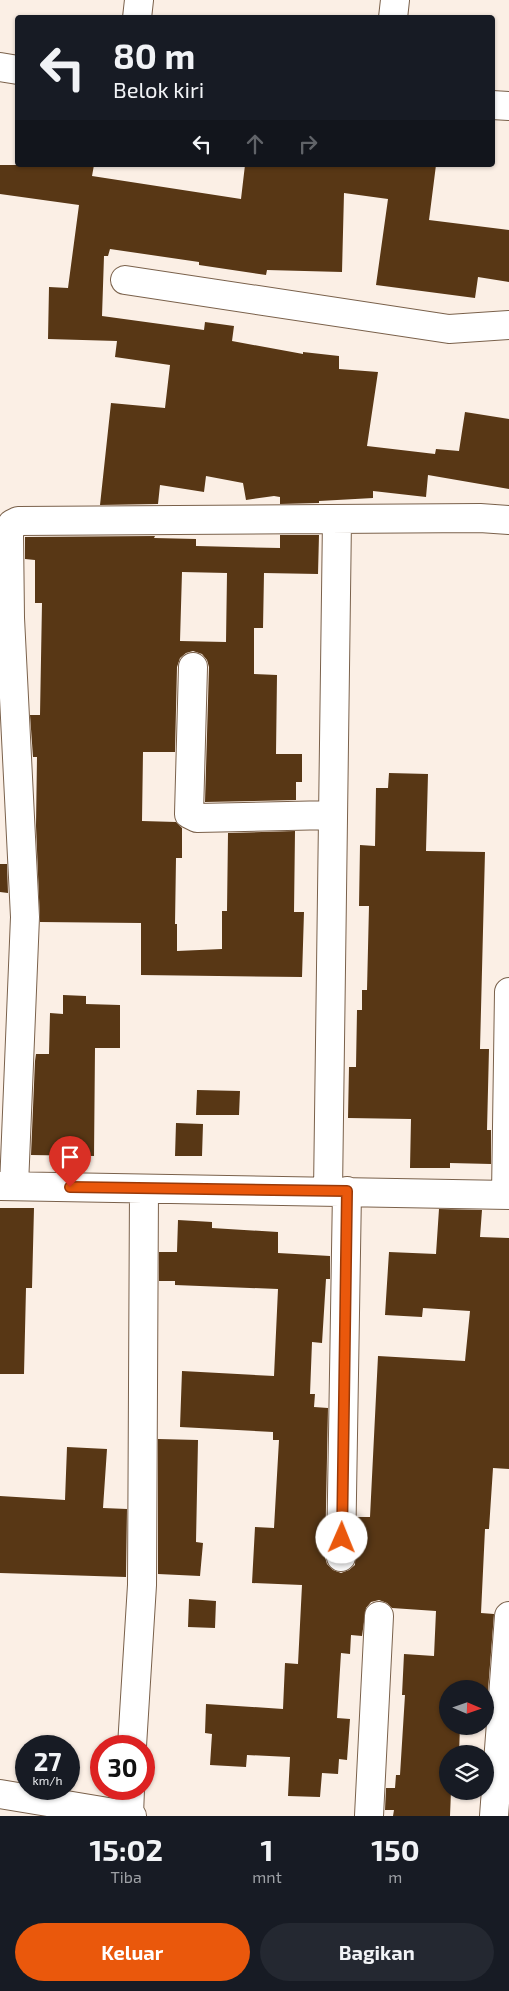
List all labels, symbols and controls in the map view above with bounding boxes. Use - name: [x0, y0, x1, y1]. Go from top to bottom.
- text: 80 m: [113, 34, 195, 76]
- icon: left: [30, 35, 95, 100]
- text: Belok kiri: [113, 76, 204, 102]
- icon: left: [188, 130, 216, 158]
- icon: ahead: [241, 130, 269, 158]
- icon: right: [294, 130, 322, 158]
- pin: [49, 1136, 91, 1187]
- icon: arrive: [56, 1143, 84, 1171]
- position arrow: [315, 1511, 367, 1563]
- north arrow: [439, 1680, 494, 1735]
- map controls: [439, 1680, 494, 1800]
- speed limit sign: 30: [90, 1735, 155, 1800]
- button: layers: [439, 1745, 494, 1800]
- text: 27: [34, 1746, 61, 1776]
- text: km/h: [33, 1773, 62, 1787]
- text: 15:02: [89, 1831, 163, 1867]
- text: 1: [261, 1831, 274, 1867]
- text: 150: [371, 1831, 420, 1867]
- text: Tiba: [111, 1867, 142, 1886]
- text: mnt: [252, 1867, 282, 1886]
- text: m: [388, 1867, 402, 1886]
- button: Keluar: [15, 1923, 250, 1981]
- button: Bagikan: [260, 1923, 494, 1981]

